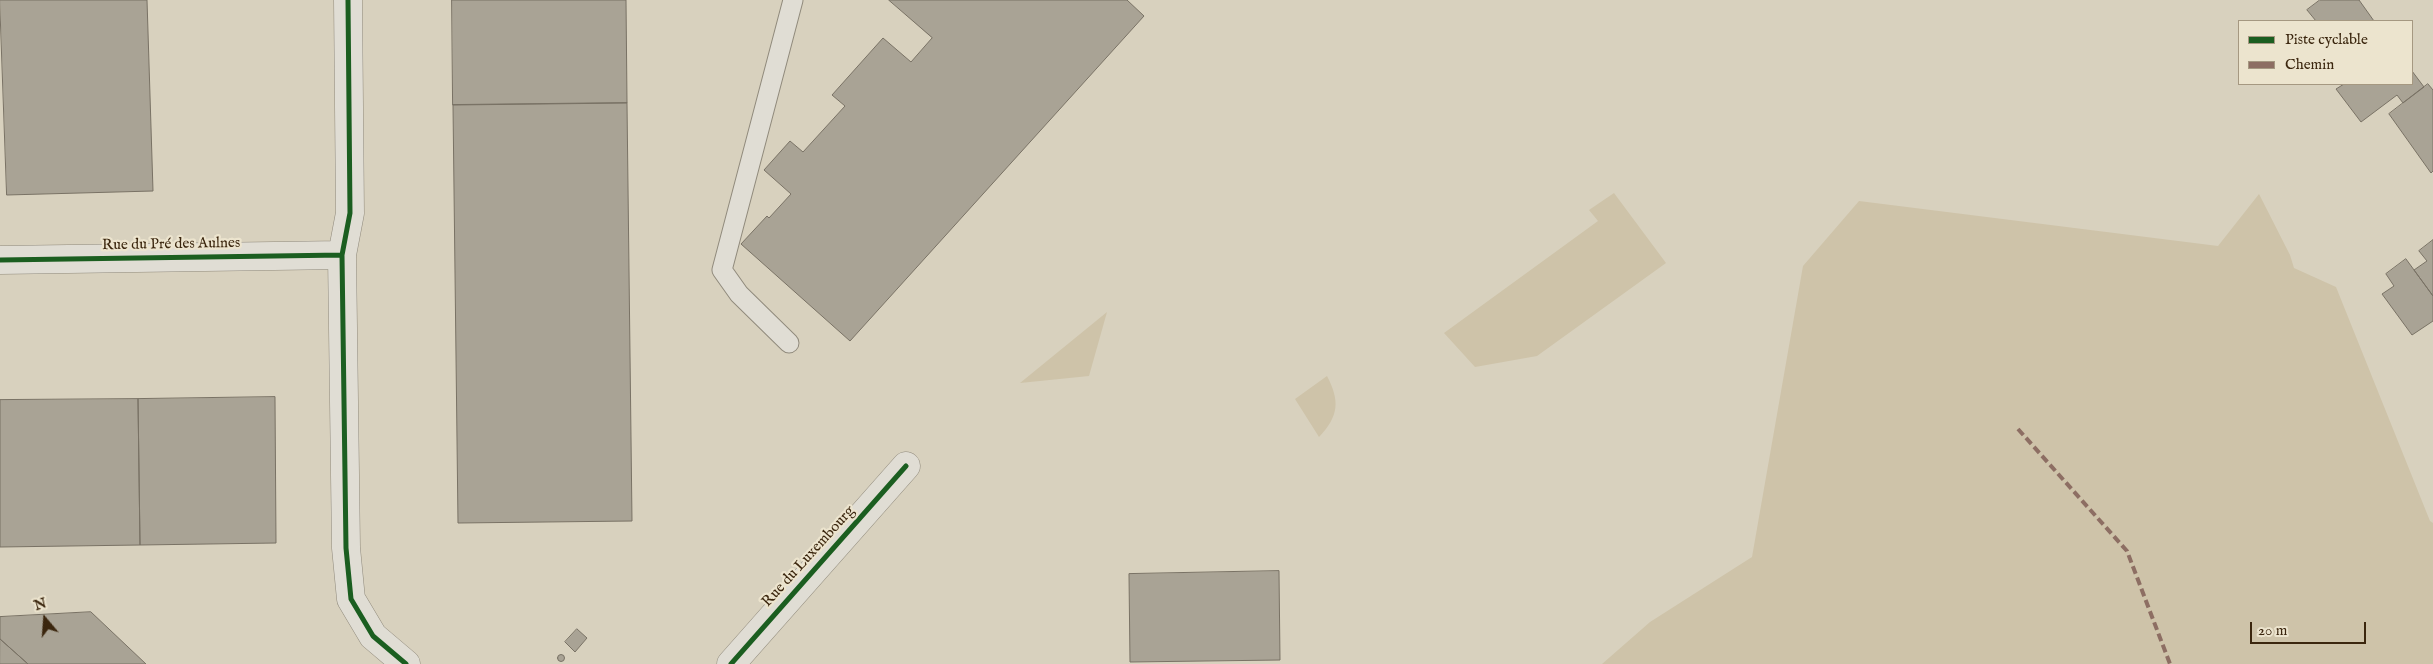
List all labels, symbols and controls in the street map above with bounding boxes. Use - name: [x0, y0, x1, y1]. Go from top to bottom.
- legend: [2238, 20, 2413, 85]
- text: Piste cyclable: [2285, 30, 2368, 49]
- text: Chemin: [2285, 55, 2334, 74]
- street label: Rue du Pré des Aulnes: [102, 235, 240, 255]
- street label: Rue du Luxembourg: [759, 503, 859, 611]
- north arrow: [20, 594, 70, 644]
- text: N: [32, 594, 49, 615]
- scale bar: [2253, 612, 2369, 644]
- text: 20 m: [2258, 621, 2287, 640]

